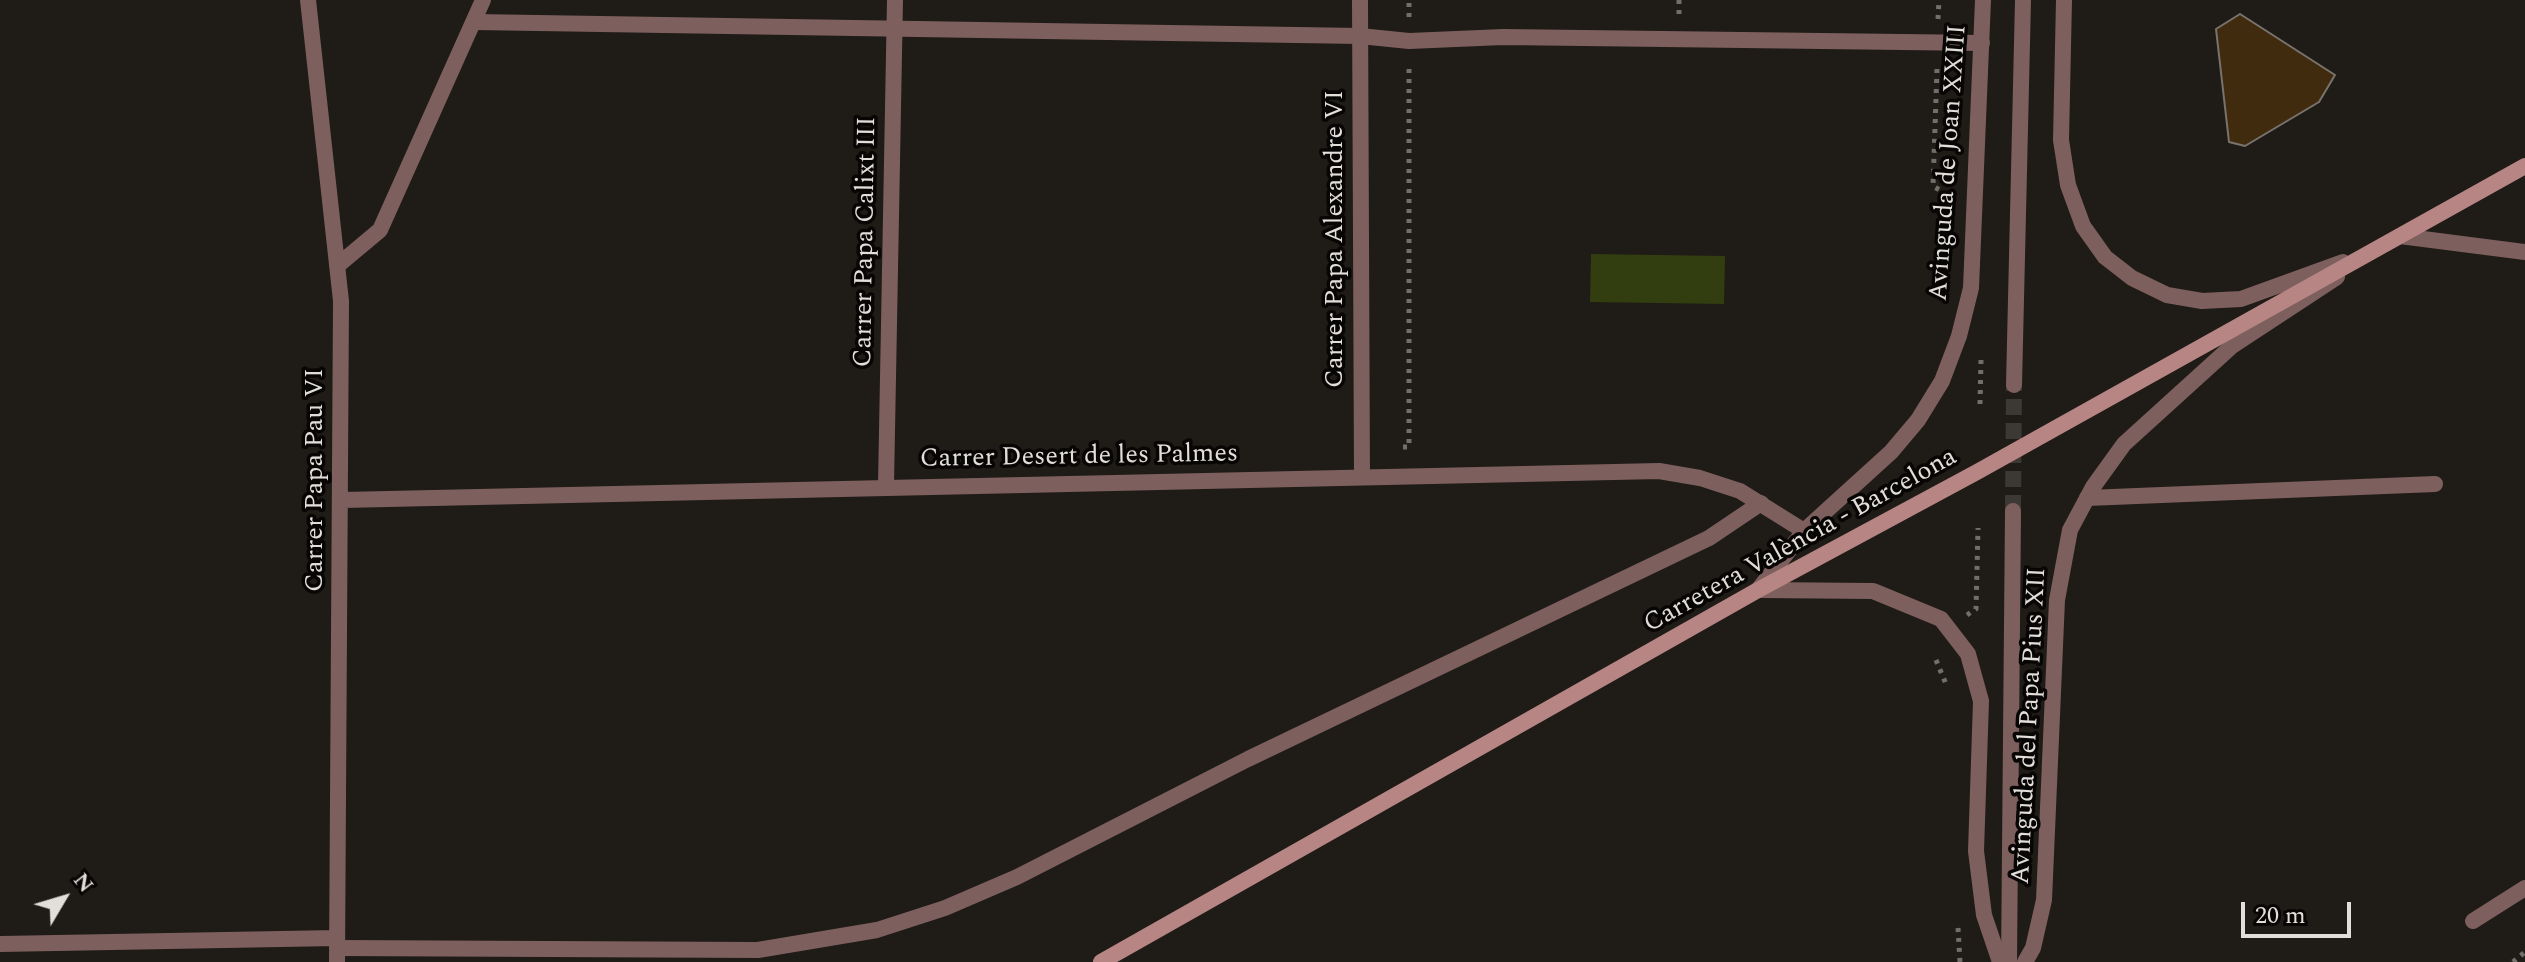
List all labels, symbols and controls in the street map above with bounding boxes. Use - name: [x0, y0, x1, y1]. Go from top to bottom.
- street label: Avinguda de Joan XXIII: [1925, 24, 1975, 302]
- street label: Carrer Papa Alexandre VI: [1321, 90, 1353, 388]
- street label: Carrer Papa Calixt III: [849, 116, 885, 368]
- street label: Carrer Papa Pau VI: [301, 368, 333, 592]
- street label: Carrer Desert de les Palmes: [920, 440, 1238, 476]
- street label: Carretera València - Barcelona: [1639, 443, 1963, 641]
- street label: Avinguda del Papa Pius XII: [2007, 567, 2055, 885]
- north arrow: [24, 858, 104, 938]
- text: N: [65, 866, 102, 900]
- scale bar: [2245, 886, 2355, 936]
- text: 20 m: [2255, 898, 2306, 934]

